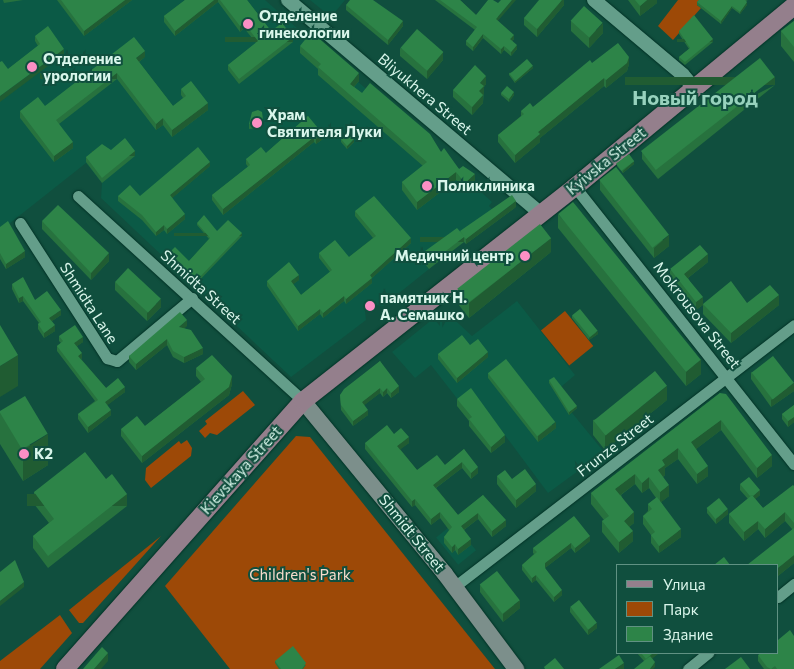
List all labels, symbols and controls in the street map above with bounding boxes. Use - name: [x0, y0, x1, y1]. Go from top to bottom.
- place label: Отделение гинекологии: [259, 6, 350, 41]
- marker: Отделение гинекологии: [241, 17, 255, 31]
- place label: Отделение урологии: [43, 49, 121, 84]
- street label: Bliyukhera Street: [374, 49, 476, 139]
- marker: Отделение урологии: [25, 60, 39, 74]
- district label: Новый город: [632, 85, 758, 109]
- place label: Храм Святителя Луки: [267, 105, 382, 140]
- marker: Храм Святителя Луки: [251, 117, 263, 129]
- street label: Kyivska Street: [563, 124, 649, 198]
- place label: Поликлиника: [437, 177, 535, 195]
- marker: Поликлиника: [421, 180, 433, 192]
- street label: Shmidta Street: [157, 246, 245, 328]
- place label: Медичний центр: [395, 247, 514, 265]
- marker: Медичний центр: [518, 249, 532, 263]
- street label: Mokrousova Street: [650, 258, 744, 372]
- street label: Shmidta Lane: [56, 259, 122, 347]
- place label: памятник Н. А. Семашко: [380, 288, 467, 323]
- marker: памятник Н. А. Семашко: [364, 300, 376, 312]
- street label: Frunze Street: [573, 410, 657, 480]
- street label: Kievskaya Street: [197, 422, 285, 518]
- place label: К2: [34, 445, 53, 463]
- marker: К2: [18, 448, 30, 460]
- street label: Shmidt Street: [375, 491, 449, 575]
- legend: [616, 564, 779, 654]
- park label: Children's Park: [249, 566, 351, 584]
- text: Улица: [663, 575, 705, 593]
- text: Парк: [663, 600, 699, 618]
- text: Здание: [663, 625, 713, 643]

